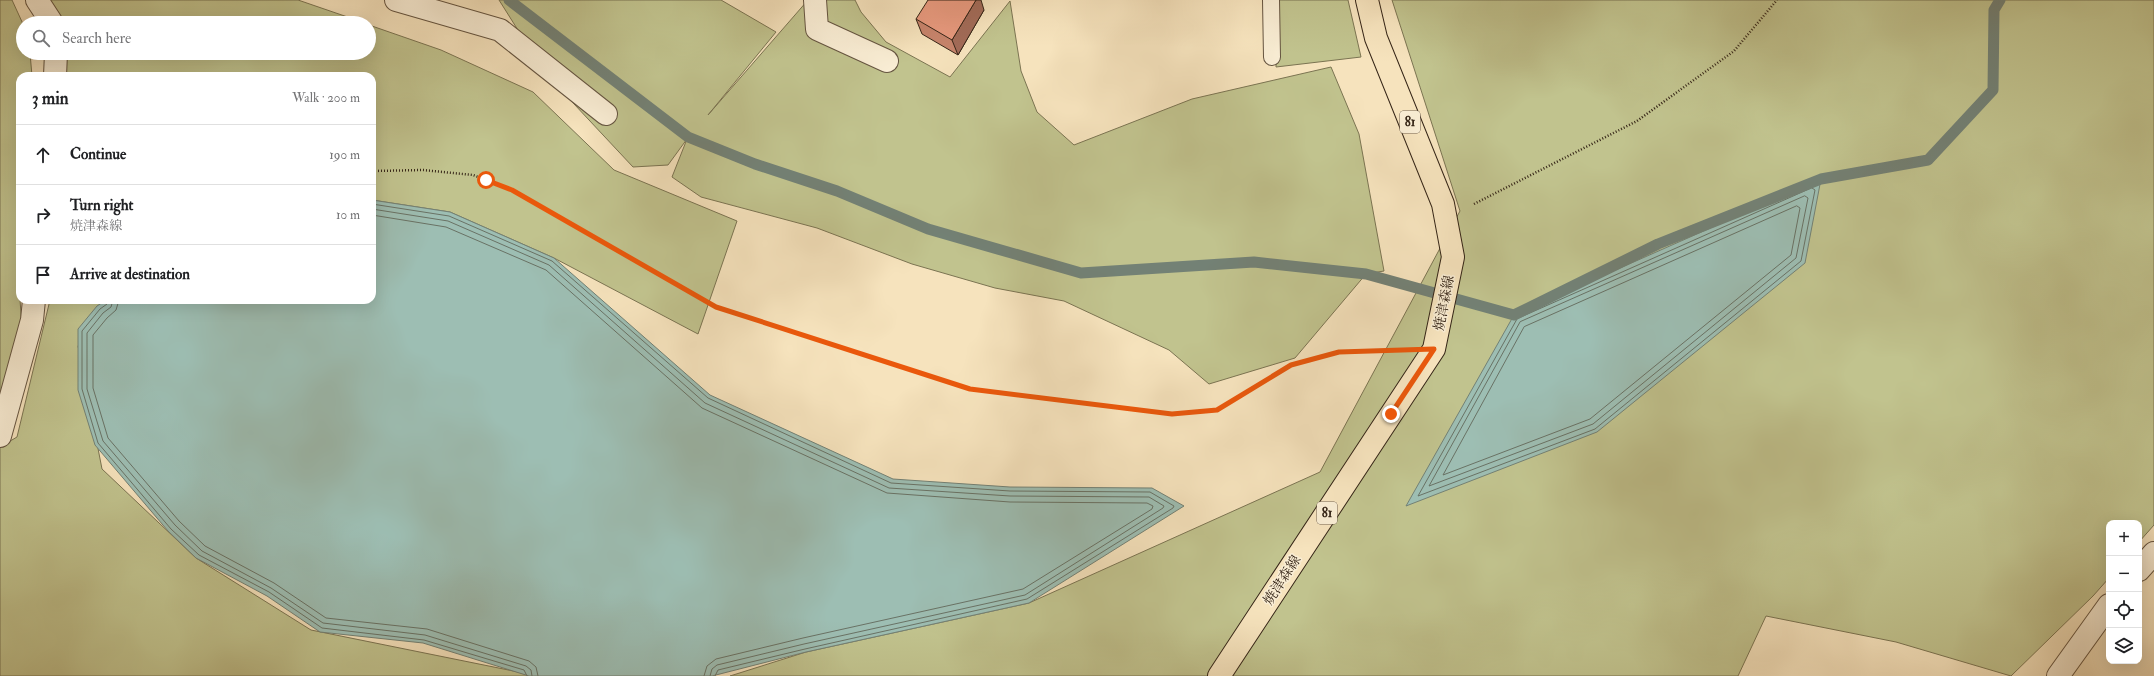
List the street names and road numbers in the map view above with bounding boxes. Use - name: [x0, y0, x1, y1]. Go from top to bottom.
- road number: 81: [1400, 111, 1420, 133]
- street label: 焼津森線: [1430, 274, 1458, 332]
- road number: 81: [1317, 502, 1337, 524]
- street label: 焼津森線: [1260, 552, 1304, 608]

